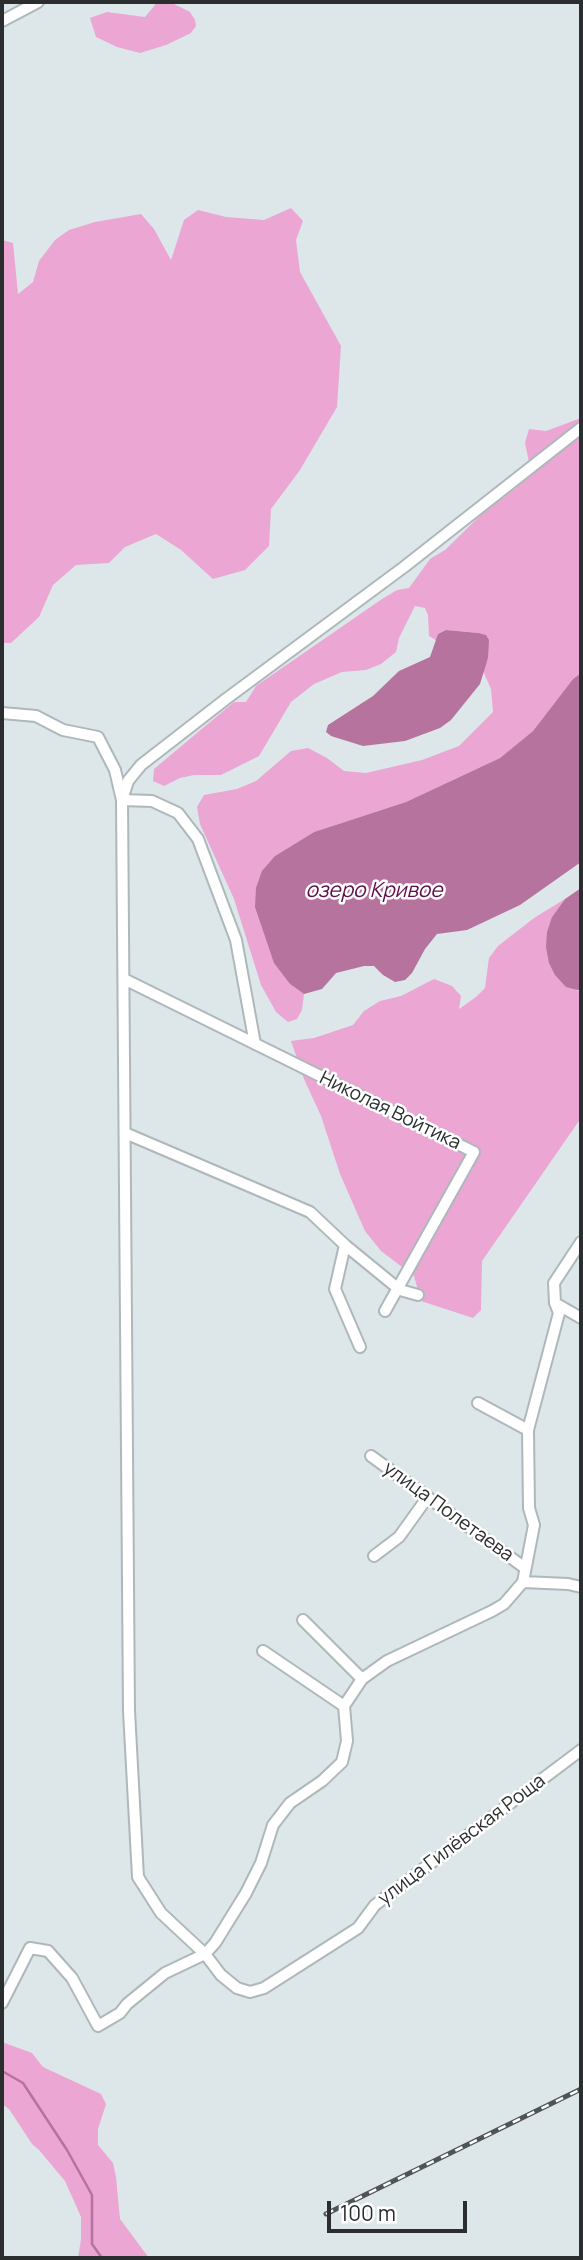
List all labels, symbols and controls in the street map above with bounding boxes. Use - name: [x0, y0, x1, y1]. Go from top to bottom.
- water label: озеро Кривое: [306, 878, 442, 904]
- street label: Николая Войтика: [316, 1067, 464, 1155]
- street label: улица Полетаева: [378, 1457, 518, 1567]
- street label: улица Гилёвская Роща: [374, 1770, 550, 1910]
- scale bar: [331, 2186, 471, 2230]
- text: 100 m: [340, 2199, 396, 2227]

